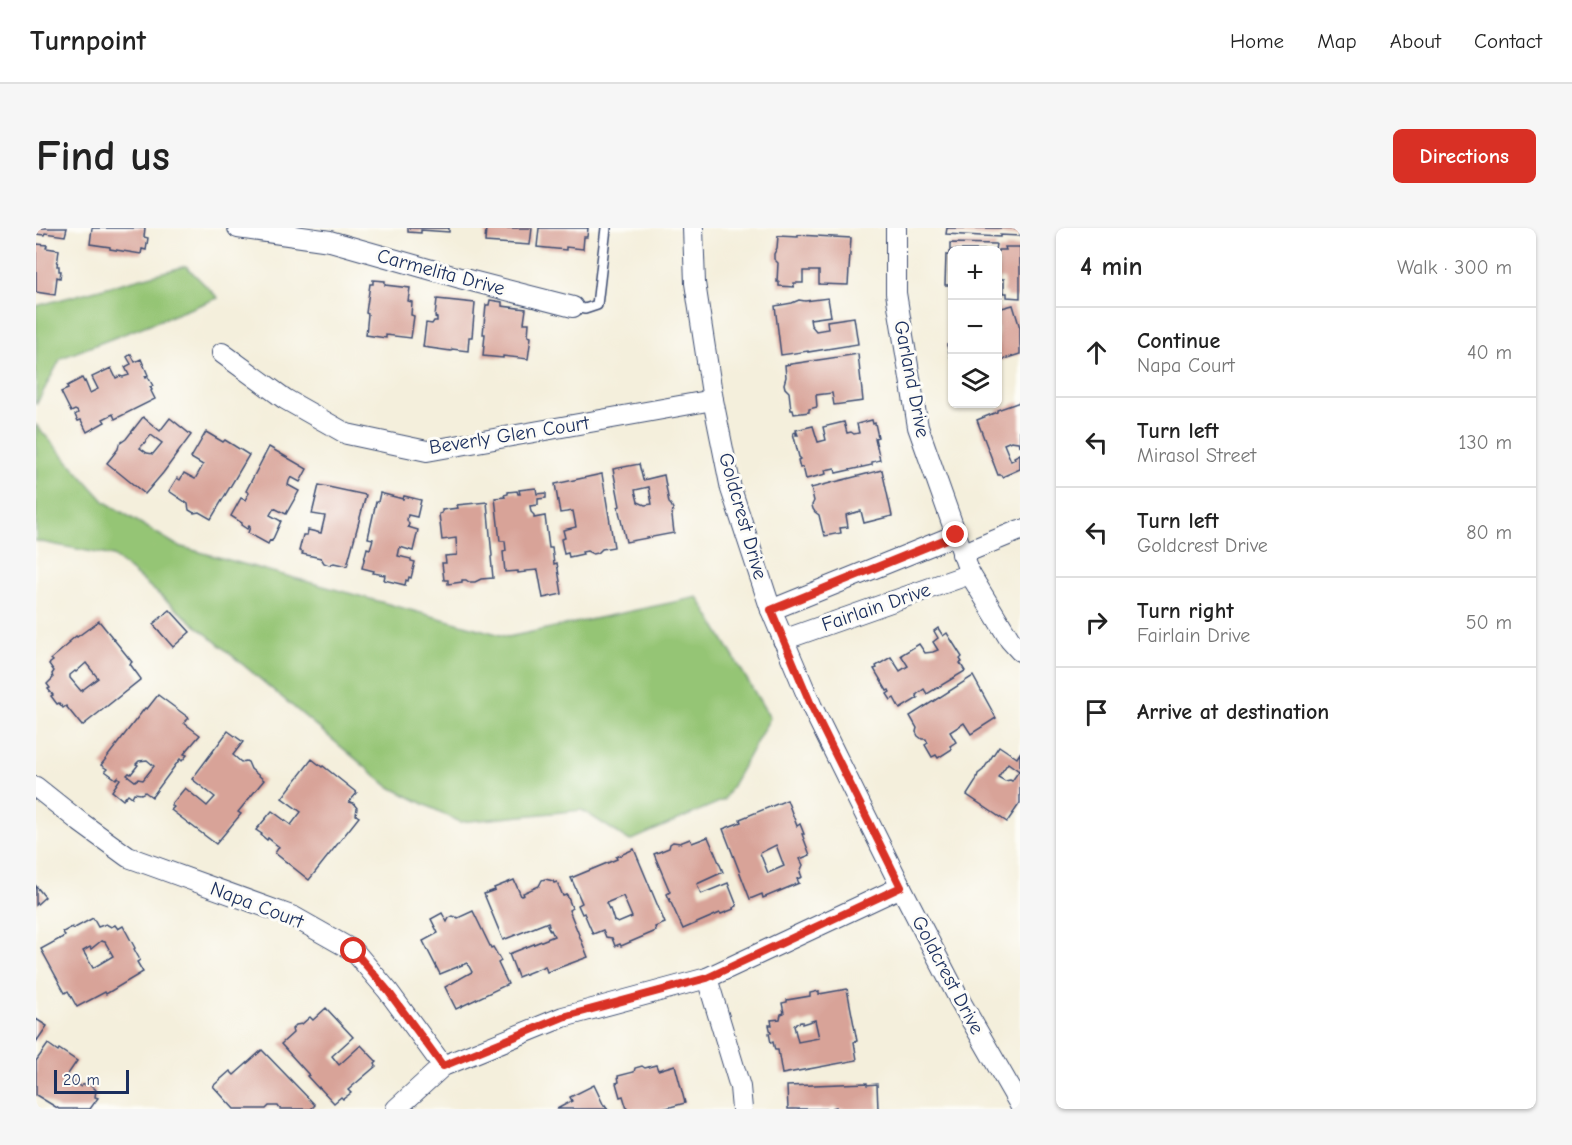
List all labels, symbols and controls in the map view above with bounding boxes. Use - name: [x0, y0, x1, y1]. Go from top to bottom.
- text: Turnpoint: [30, 25, 146, 57]
- text: Home: [1230, 29, 1284, 53]
- text: Map: [1317, 29, 1357, 53]
- text: About: [1390, 29, 1441, 53]
- text: Contact: [1474, 29, 1542, 53]
- button: Directions: [1393, 129, 1536, 183]
- text: Find us: [36, 132, 170, 181]
- street label: Carmelita Drive: [375, 244, 507, 300]
- map controls: [948, 246, 1002, 408]
- button: +: [948, 246, 1002, 300]
- text: 4 min: [1080, 252, 1143, 282]
- text: Walk · 300 m: [1397, 256, 1512, 279]
- button: −: [948, 300, 1002, 354]
- street label: Garland Drive: [889, 319, 935, 439]
- text: Continue: [1137, 328, 1220, 354]
- icon: ahead: [1080, 336, 1113, 369]
- text: 40 m: [1467, 341, 1512, 364]
- button: layers: [948, 354, 1002, 408]
- text: Napa Court: [1137, 354, 1235, 377]
- street label: Beverly Glen Court: [427, 411, 592, 459]
- text: Turn left: [1137, 418, 1219, 444]
- icon: left: [1080, 426, 1113, 459]
- text: 130 m: [1459, 431, 1512, 454]
- text: Mirasol Street: [1137, 444, 1256, 467]
- street label: Goldcrest Drive: [714, 450, 772, 582]
- text: Turn left: [1137, 508, 1219, 534]
- icon: left: [1080, 516, 1113, 549]
- route end: [942, 521, 968, 547]
- text: 80 m: [1466, 521, 1512, 544]
- text: Goldcrest Drive: [1137, 534, 1268, 557]
- street label: Fairlain Drive: [819, 578, 933, 636]
- text: Turn right: [1137, 598, 1234, 624]
- icon: right: [1080, 606, 1113, 639]
- text: 50 m: [1466, 611, 1512, 634]
- text: Fairlain Drive: [1137, 624, 1250, 647]
- icon: arrive: [1080, 696, 1113, 729]
- text: Arrive at destination: [1137, 699, 1329, 725]
- street label: Napa Court: [207, 877, 308, 934]
- street label: Goldcrest Drive: [907, 912, 989, 1038]
- route start: [340, 937, 366, 963]
- scale bar: [54, 1067, 129, 1094]
- text: 20 m: [63, 1071, 100, 1089]

